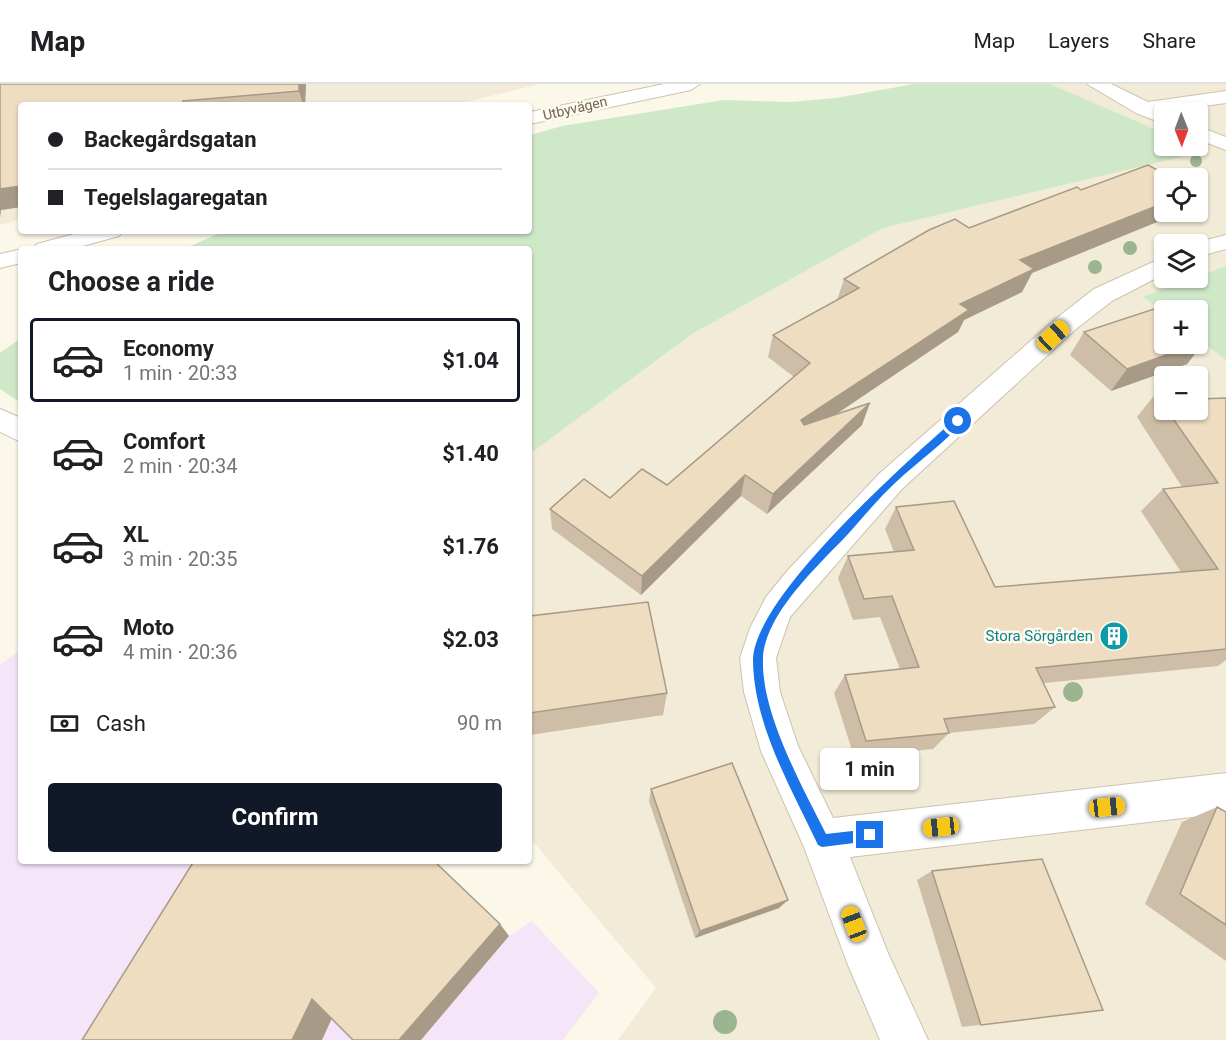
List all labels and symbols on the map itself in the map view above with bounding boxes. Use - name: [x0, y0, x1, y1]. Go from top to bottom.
- street label: Utbyvägen: [541, 93, 609, 123]
- north arrow: [1154, 102, 1208, 156]
- car: [1034, 317, 1072, 355]
- route start: [944, 407, 971, 434]
- building icon: Stora Sörgården: [1098, 620, 1130, 652]
- place label: Stora Sörgården: [985, 627, 1093, 645]
- callout: 1 min: [820, 748, 920, 790]
- car: [1088, 796, 1126, 818]
- car: [922, 816, 960, 838]
- route end: [856, 821, 883, 848]
- car: [839, 904, 869, 944]

